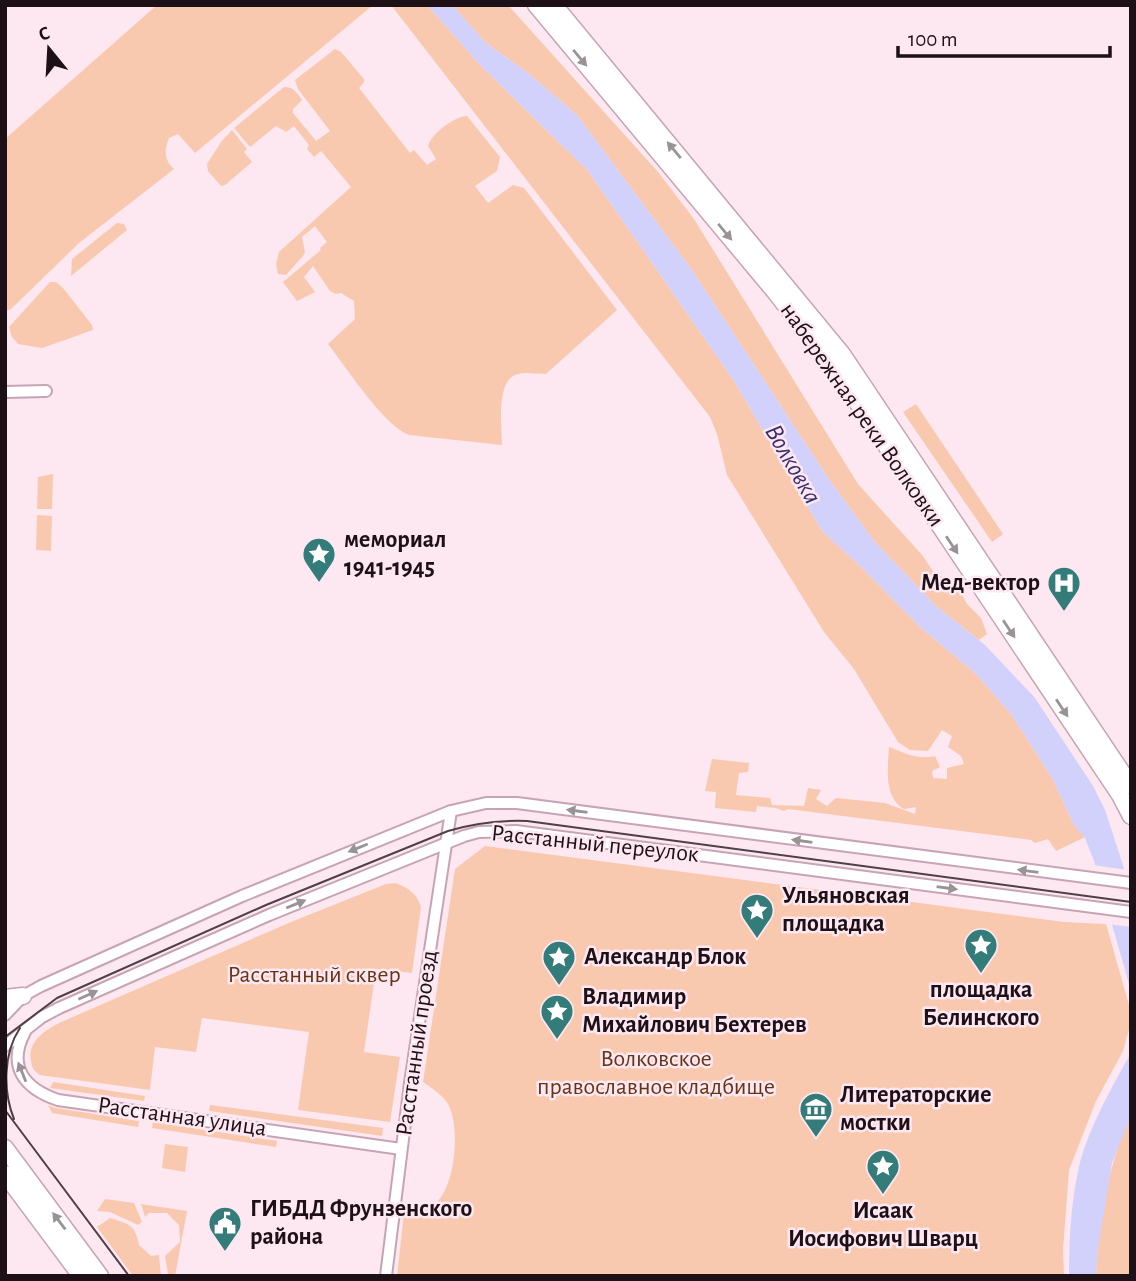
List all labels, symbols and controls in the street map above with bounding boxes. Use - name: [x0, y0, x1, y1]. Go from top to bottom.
- north arrow: [14, 14, 84, 84]
- scale bar: [898, 14, 1110, 58]
- text: С: [36, 24, 52, 45]
- text: 100 m: [908, 29, 958, 50]
- one-way arrow: [572, 48, 587, 66]
- one-way arrow: [667, 141, 682, 158]
- one-way arrow: [717, 224, 732, 241]
- street label: набережная реки Волковки: [776, 299, 948, 531]
- water label: Волковка: [760, 420, 826, 508]
- place label: мемориал 1941-1945: [344, 528, 446, 580]
- place icon: мемориал 1941-1945: [300, 535, 338, 584]
- one-way arrow: [946, 535, 959, 555]
- hospital icon: Мед-вектор: [1045, 564, 1083, 613]
- place label: Мед-вектор: [921, 571, 1040, 595]
- one-way arrow: [1002, 620, 1016, 638]
- one-way arrow: [1055, 698, 1068, 718]
- one-way arrow: [566, 805, 588, 816]
- street label: Расстанный переулок: [490, 821, 700, 867]
- one-way arrow: [791, 836, 813, 847]
- one-way arrow: [348, 843, 369, 854]
- one-way arrow: [1017, 865, 1039, 876]
- one-way arrow: [936, 883, 958, 894]
- place label: Ульяновская площадка: [782, 884, 910, 936]
- place icon: Ульяновская площадка: [738, 891, 776, 940]
- one-way arrow: [286, 898, 307, 909]
- place icon: площадка Белинского: [962, 926, 1000, 975]
- place icon: Александр Блок: [540, 938, 578, 987]
- place label: Александр Блок: [584, 945, 746, 969]
- street label: Расстанный проезд: [392, 949, 442, 1137]
- park label: Расстанный сквер: [227, 963, 401, 987]
- place label: площадка Белинского: [923, 978, 1039, 1030]
- place label: Владимир Михайлович Бехтерев: [582, 985, 807, 1037]
- one-way arrow: [78, 989, 98, 1001]
- place icon: Владимир Михайлович Бехтерев: [538, 992, 576, 1041]
- park label: Волковское православное кладбище: [537, 1047, 775, 1099]
- one-way arrow: [17, 1061, 28, 1082]
- place label: Литераторские мостки: [840, 1083, 992, 1135]
- museum icon: Литераторские мостки: [797, 1090, 835, 1139]
- street label: Расстанная улица: [96, 1093, 268, 1141]
- place icon: Исаак Иосифович Шварц: [864, 1147, 902, 1196]
- place label: ГИБДД Фрунзенского района: [250, 1197, 472, 1249]
- place label: Исаак Иосифович Шварц: [788, 1199, 978, 1251]
- public building icon: ГИБДД Фрунзенского района: [206, 1204, 244, 1253]
- one-way arrow: [53, 1212, 67, 1230]

